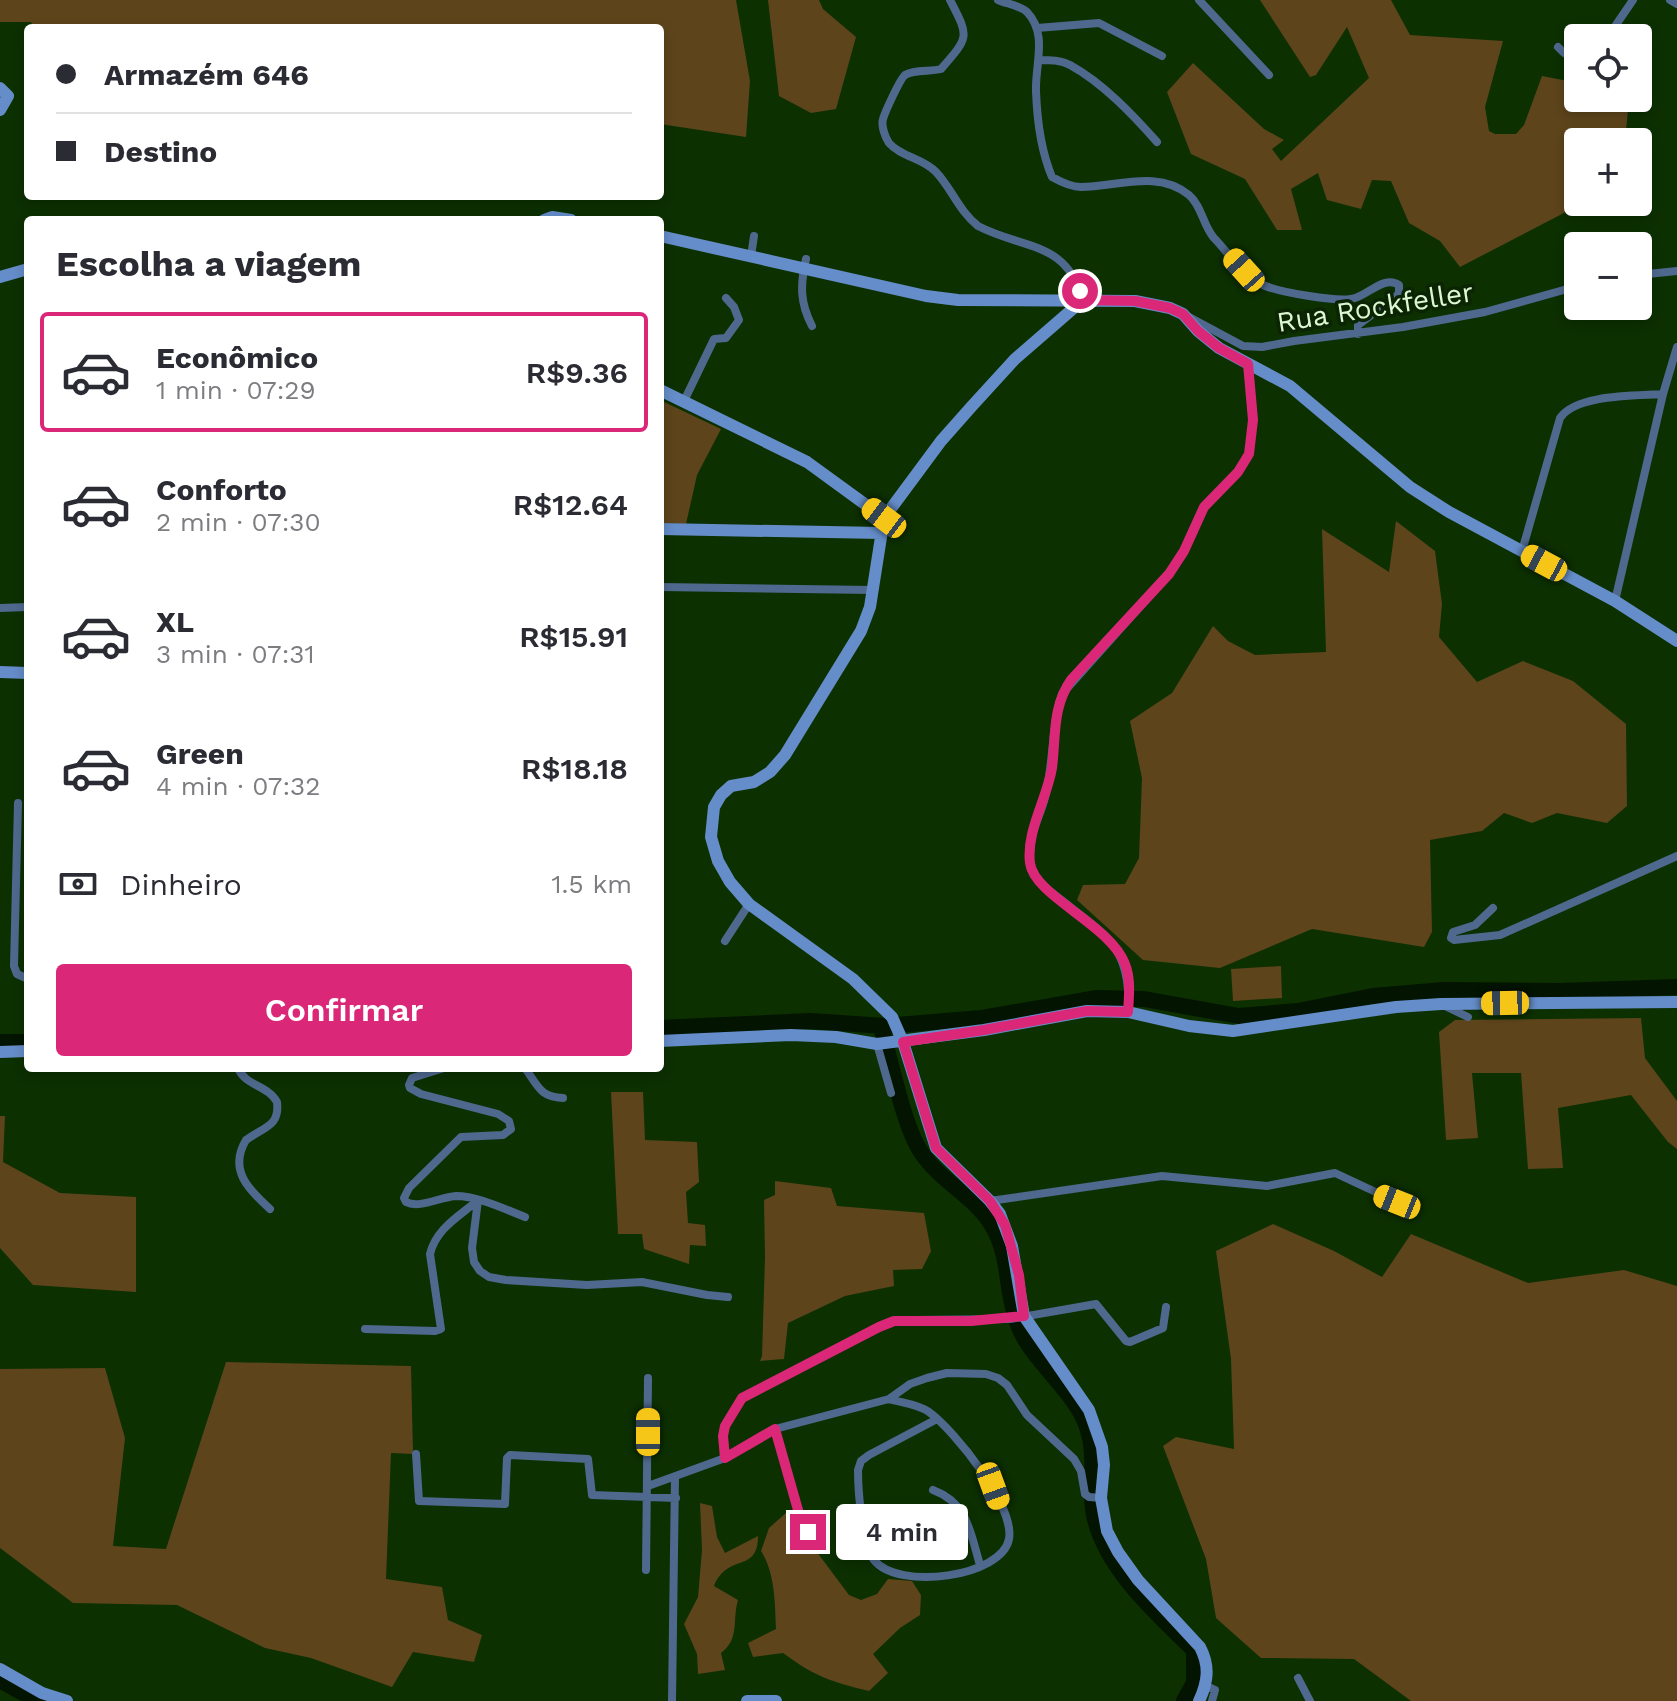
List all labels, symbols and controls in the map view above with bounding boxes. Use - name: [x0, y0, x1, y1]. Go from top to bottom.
- map controls: [1564, 24, 1652, 320]
- button: locate: [1564, 24, 1652, 112]
- text: Armazém 646: [104, 57, 309, 92]
- button: +: [1564, 128, 1652, 216]
- text: Destino: [104, 134, 217, 169]
- button: −: [1564, 232, 1652, 320]
- text: Escolha a viagem: [56, 243, 361, 285]
- car: [1219, 244, 1269, 296]
- route start: [1062, 273, 1098, 309]
- street label: Rua Rockfeller: [1274, 275, 1476, 339]
- icon: car: [60, 336, 132, 408]
- text: Econômico: [156, 340, 318, 375]
- text: R$9.36: [526, 355, 628, 390]
- text: 1 min · 07:29: [156, 375, 316, 405]
- icon: car: [60, 468, 132, 540]
- text: Conforto: [156, 472, 287, 507]
- text: R$12.64: [513, 487, 628, 522]
- car: [858, 494, 910, 542]
- text: 2 min · 07:30: [156, 507, 321, 537]
- car: [1517, 541, 1571, 585]
- icon: car: [60, 600, 132, 672]
- text: XL: [156, 604, 194, 639]
- text: R$15.91: [519, 619, 628, 654]
- text: 3 min · 07:31: [156, 639, 315, 669]
- icon: car: [60, 732, 132, 804]
- text: Green: [156, 736, 244, 771]
- text: R$18.18: [521, 751, 628, 786]
- text: 4 min · 07:32: [156, 771, 320, 801]
- icon: cash: [56, 862, 100, 906]
- text: Dinheiro: [120, 867, 242, 902]
- text: 1.5 km: [551, 869, 632, 899]
- button: Confirmar: [56, 964, 632, 1056]
- car: [1481, 991, 1529, 1015]
- car: [1370, 1182, 1424, 1222]
- car: [636, 1408, 660, 1456]
- car: [974, 1459, 1012, 1513]
- callout: 4 min: [836, 1504, 968, 1560]
- route end: [790, 1514, 826, 1550]
- text: 4 min: [866, 1517, 938, 1547]

